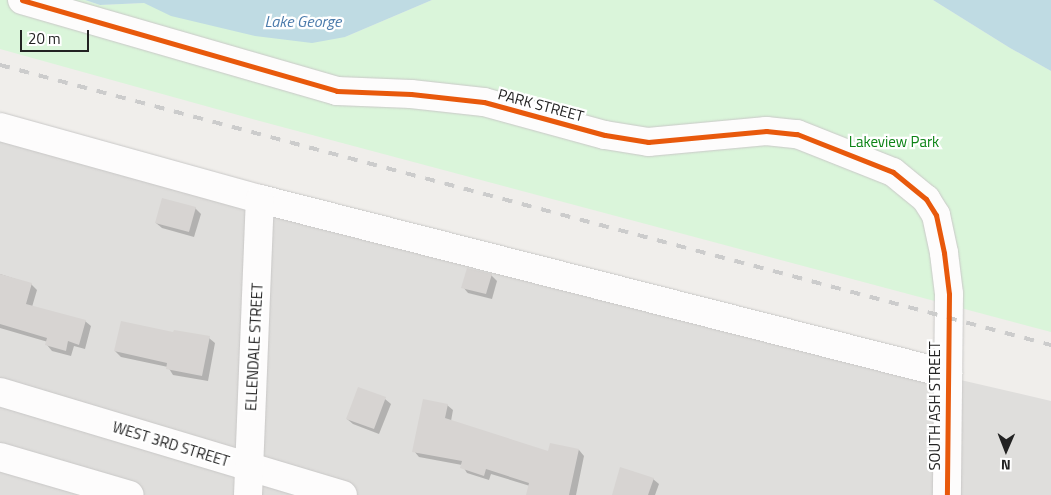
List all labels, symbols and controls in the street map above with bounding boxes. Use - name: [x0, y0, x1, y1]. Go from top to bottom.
- water label: Lake George: [265, 11, 341, 31]
- scale bar: [22, 20, 91, 52]
- text: 20 m: [28, 27, 61, 50]
- street label: PARK STREET: [496, 85, 586, 125]
- park label: Lakeview Park: [849, 133, 939, 151]
- street label: ELLENDALE STREET: [242, 283, 266, 411]
- street label: SOUTH ASH STREET: [926, 341, 944, 471]
- street label: WEST 3RD STREET: [110, 418, 232, 470]
- north arrow: [981, 425, 1031, 475]
- text: N: [1001, 455, 1011, 476]

